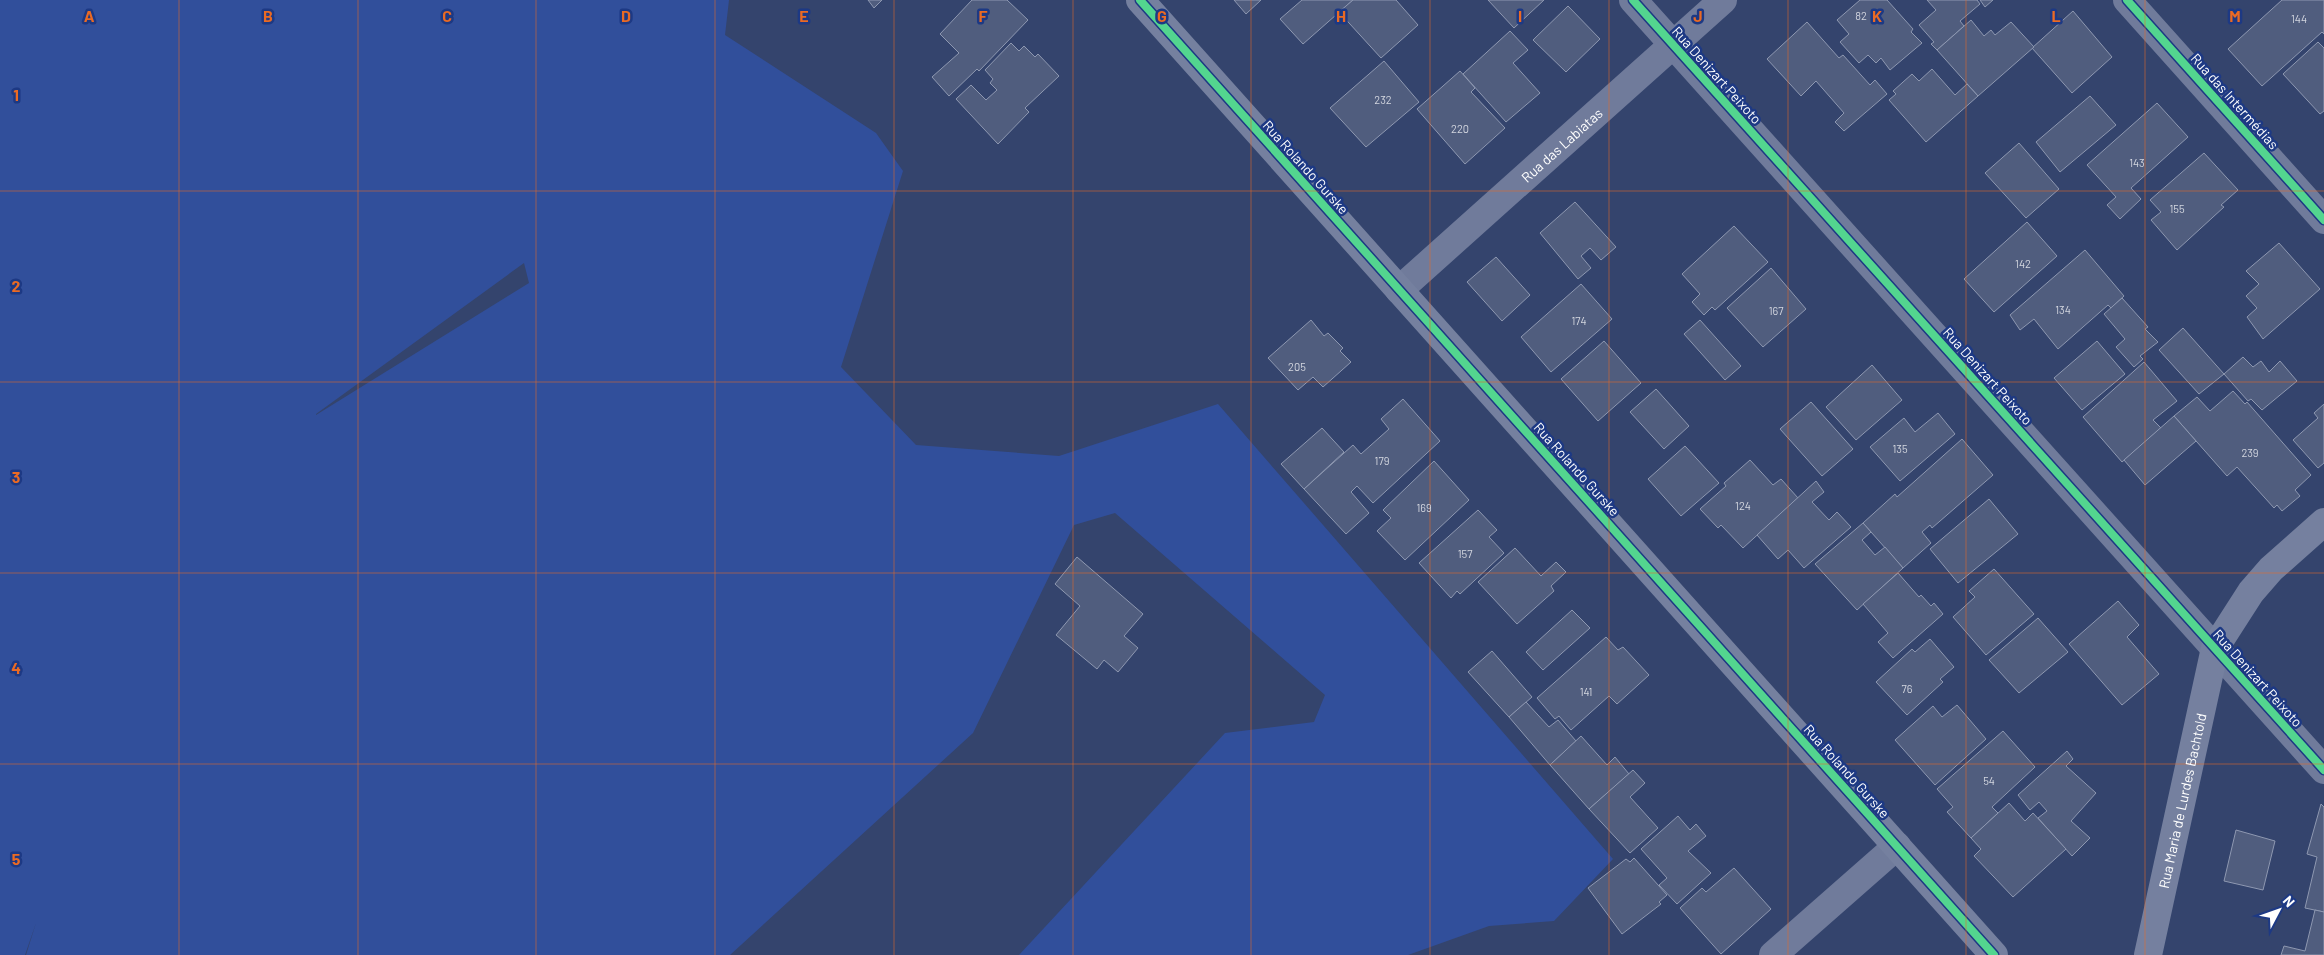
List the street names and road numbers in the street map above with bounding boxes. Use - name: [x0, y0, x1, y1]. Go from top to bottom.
- street label: Rua Denizart Peixoto: [1669, 23, 1765, 127]
- street label: Rua das Intermédias: [2188, 50, 2283, 153]
- street label: Rua das Labiatas: [1517, 104, 1606, 185]
- street label: Rua Rolando Gurske: [1259, 117, 1353, 217]
- street label: Rua Denizart Peixoto: [1940, 324, 2036, 428]
- street label: Rua Rolando Gurske: [1530, 419, 1624, 519]
- street label: Rua Denizart Peixoto: [2210, 626, 2306, 730]
- street label: Rua Maria de Lurdes Bachtold: [2154, 711, 2209, 890]
- street label: Rua Rolando Gurske: [1800, 721, 1894, 821]

